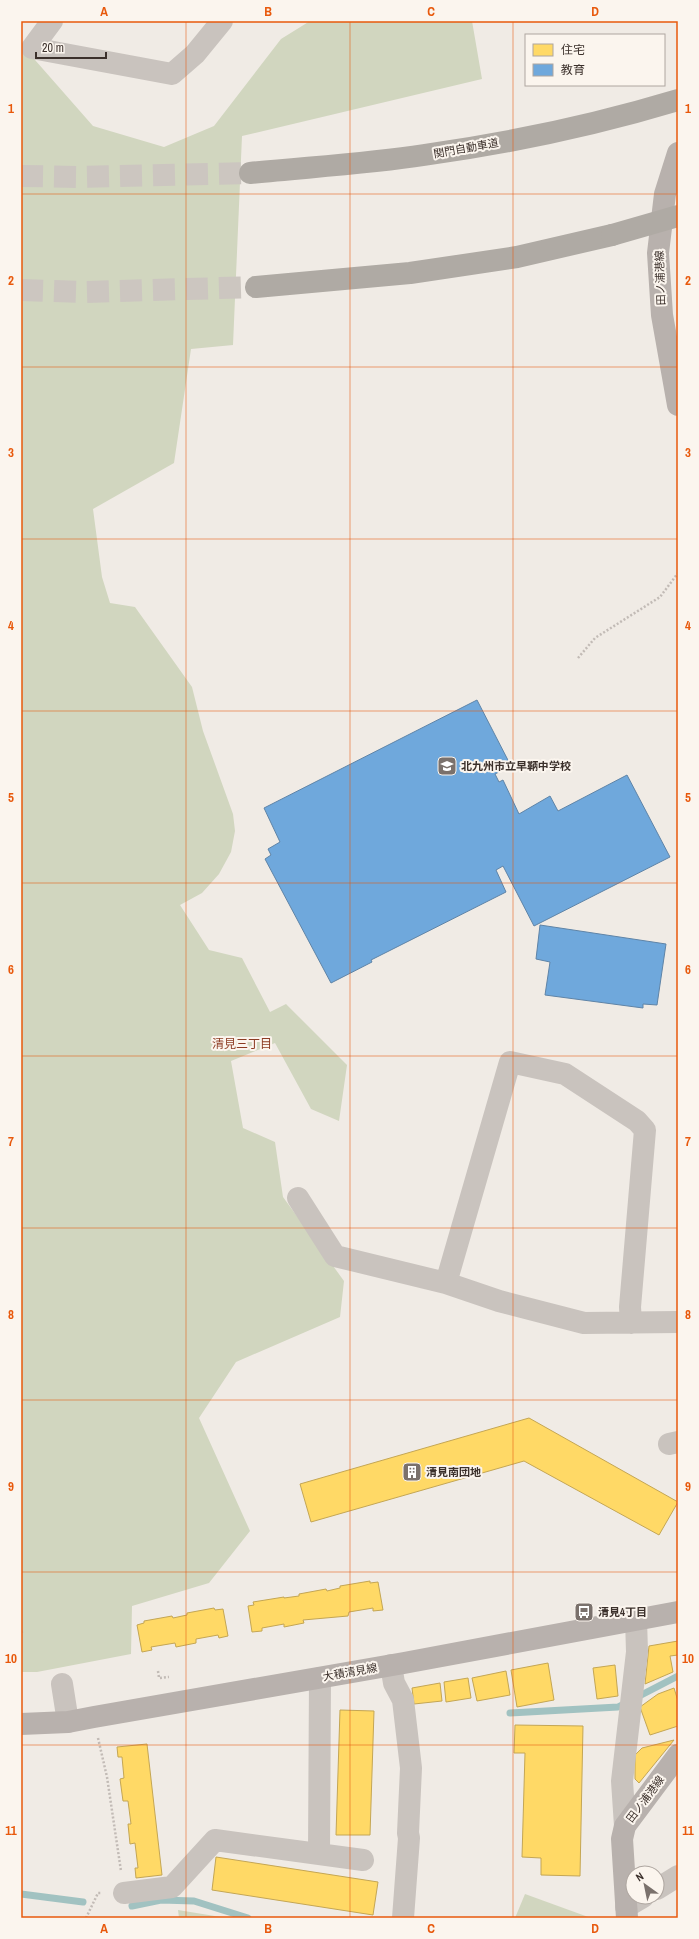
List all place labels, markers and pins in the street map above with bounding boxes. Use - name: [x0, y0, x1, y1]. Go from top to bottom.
- school or university icon: 北九州市立早鞆中学校: [436, 755, 458, 777]
- place label: 北九州市立早鞆中学校: [461, 759, 571, 773]
- building icon: 清見南団地: [401, 1461, 423, 1483]
- place label: 清見南団地: [426, 1465, 481, 1479]
- bus stop icon: 清見4丁目: [573, 1601, 595, 1623]
- place label: 清見4丁目: [598, 1605, 647, 1619]

